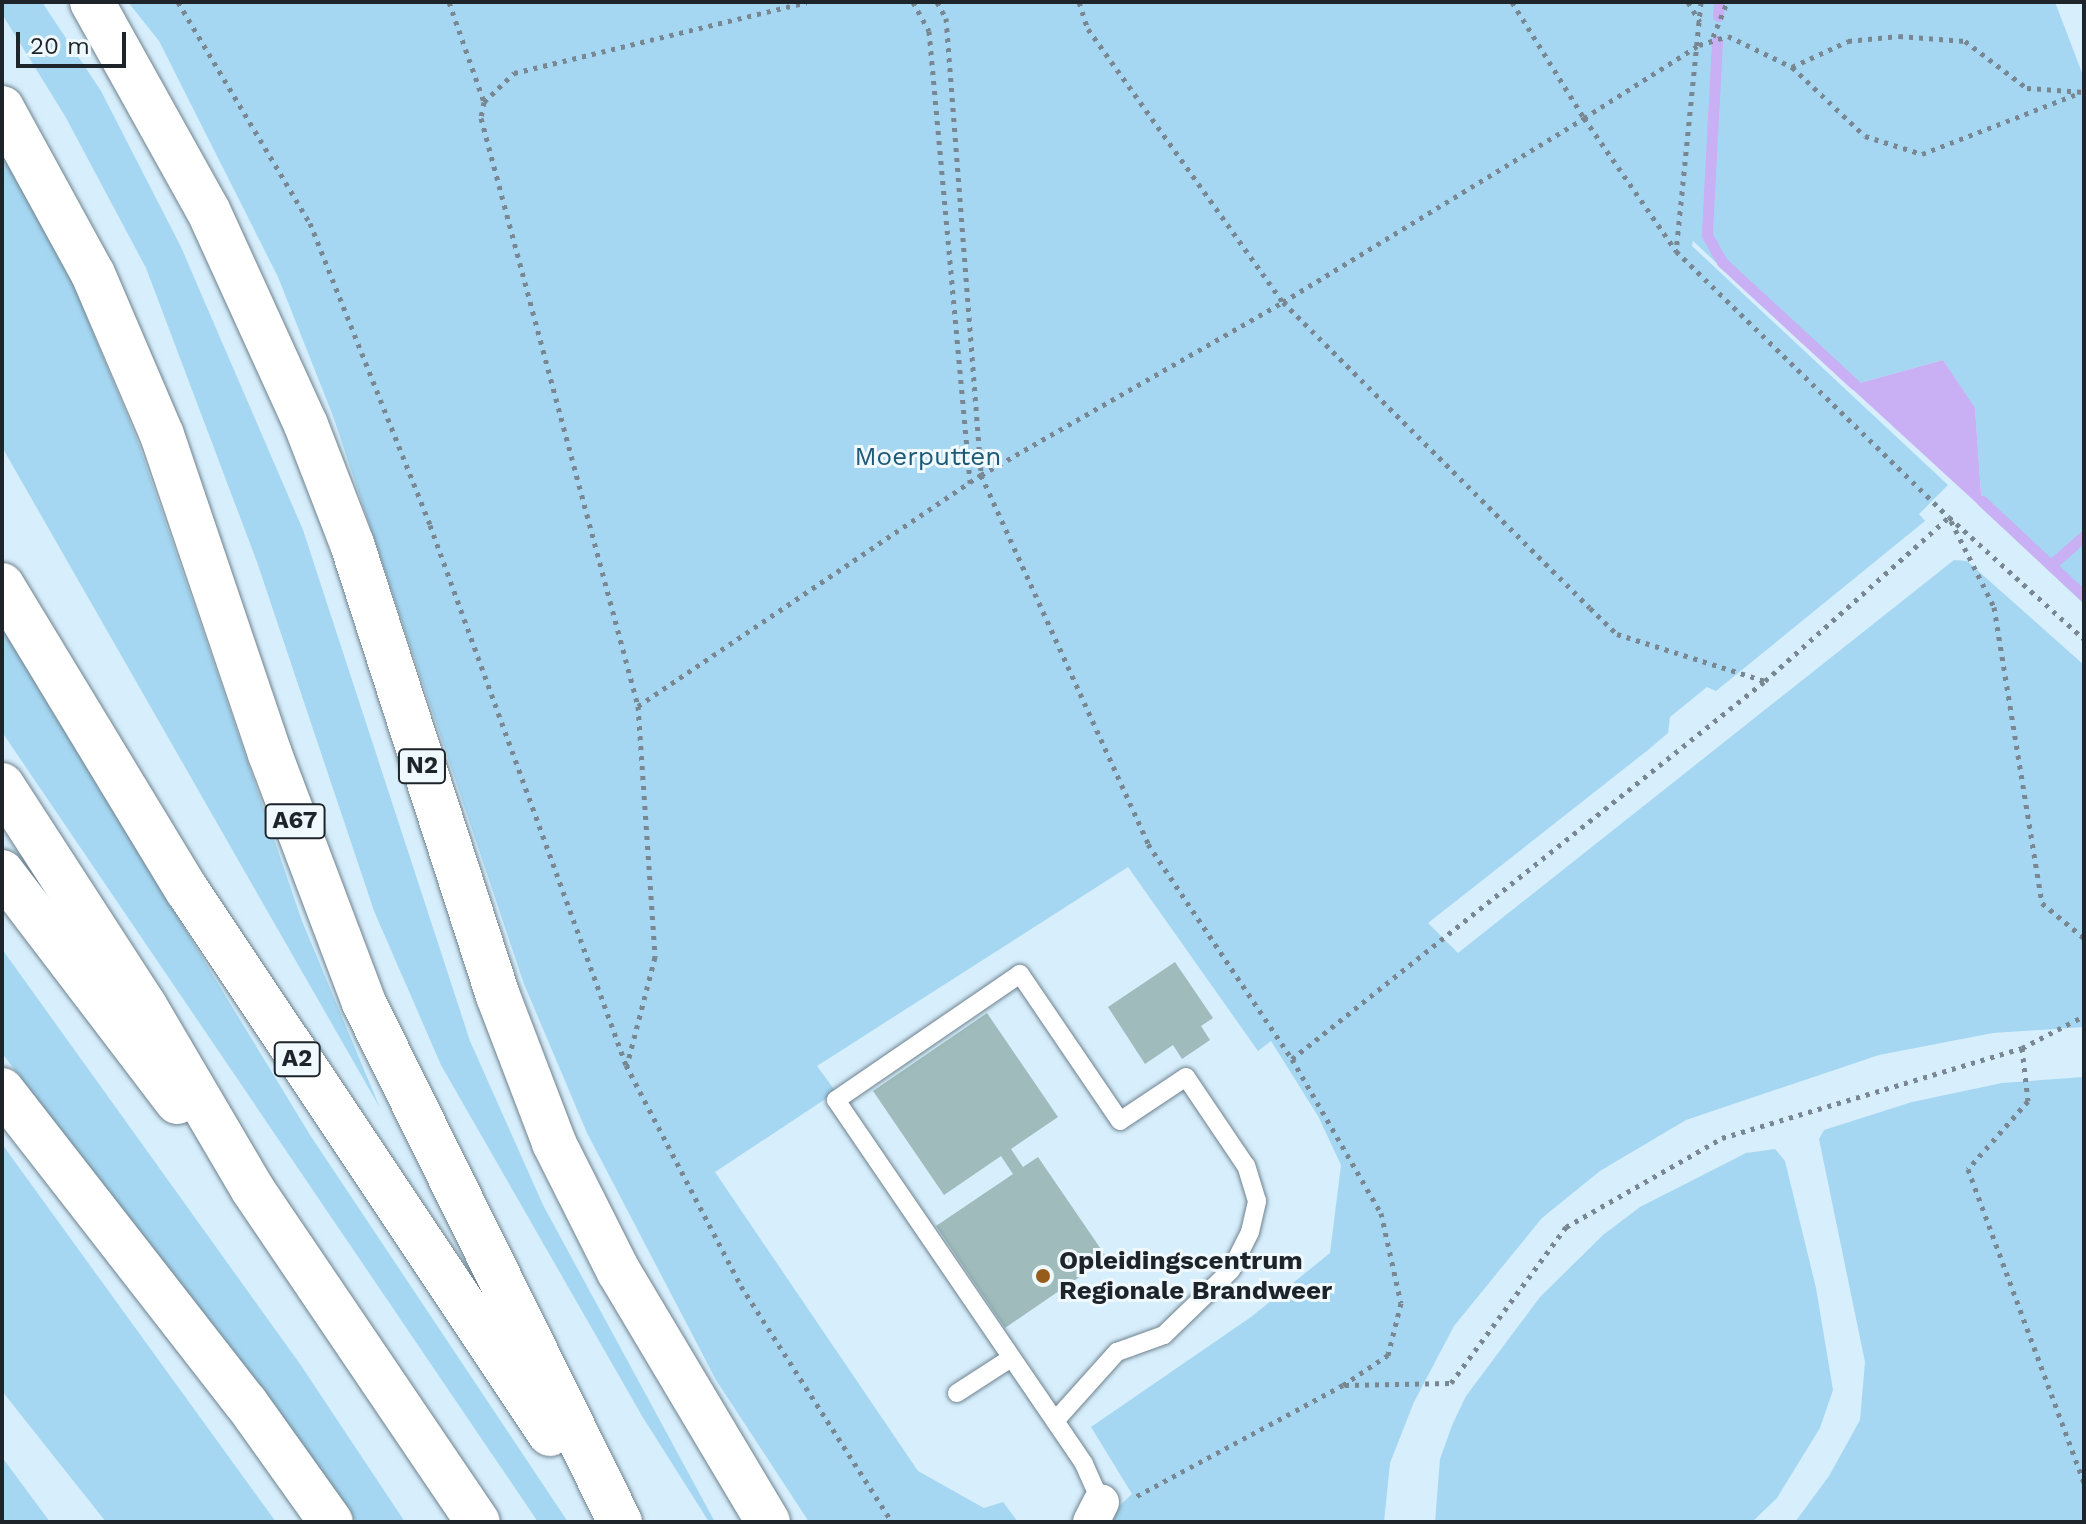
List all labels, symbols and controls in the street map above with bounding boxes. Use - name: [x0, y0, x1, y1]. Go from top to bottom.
- scale bar: [20, 16, 130, 66]
- text: 20 m: [30, 32, 90, 60]
- park label: Moerputten: [855, 441, 1001, 473]
- road number: N2: [396, 746, 448, 786]
- road number: A67: [263, 801, 327, 841]
- road number: A2: [273, 1039, 321, 1079]
- place label: Opleidingscentrum Regionale Brandweer: [1059, 1245, 1332, 1306]
- marker: Opleidingscentrum Regionale Brandweer: [1034, 1267, 1052, 1285]

